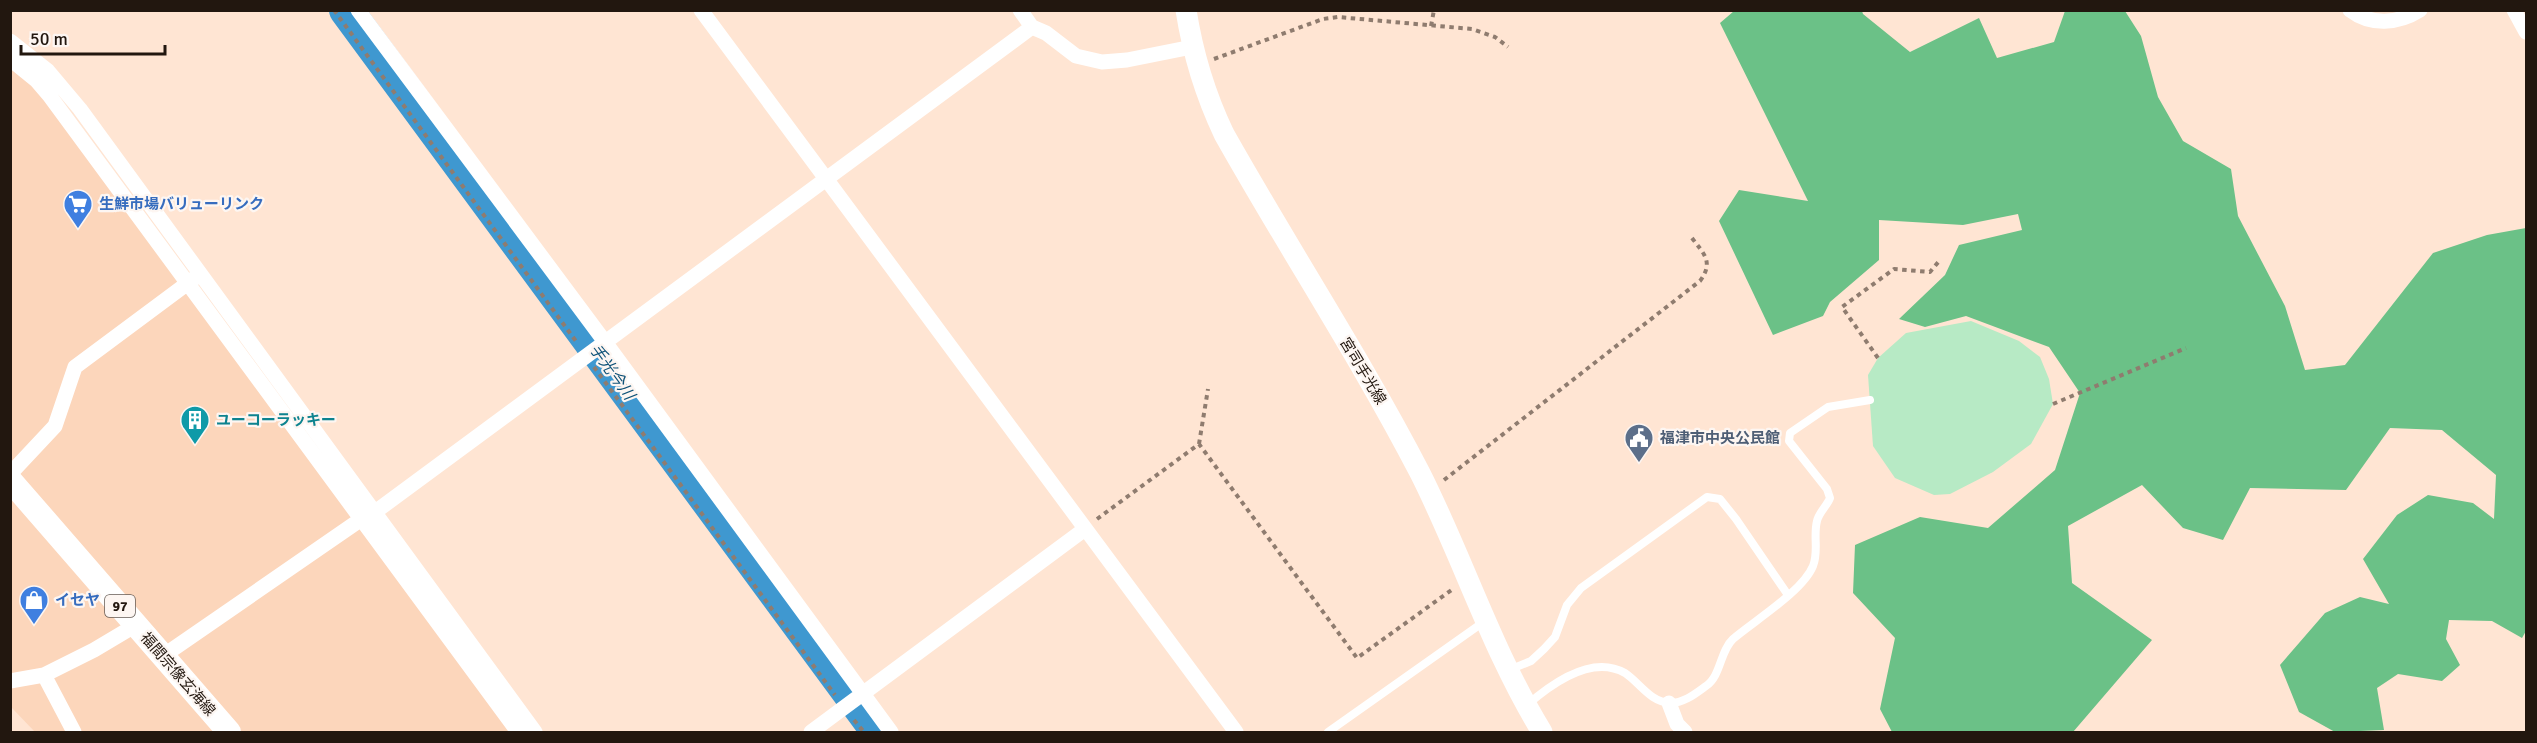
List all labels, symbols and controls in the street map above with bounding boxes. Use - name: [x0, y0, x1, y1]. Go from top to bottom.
- scale bar: [21, 18, 165, 56]
- text: 50 m: [30, 28, 68, 50]
- supermarket icon: 生鮮市場バリューリンク: [62, 188, 94, 230]
- place label: 生鮮市場バリューリンク: [99, 195, 264, 213]
- street label: 宮司手光線: [1336, 334, 1390, 408]
- water label: 手光今川: [585, 340, 640, 405]
- building icon: ユーコーラッキー: [179, 404, 211, 446]
- place label: ユーコーラッキー: [216, 411, 336, 429]
- public building icon: 福津市中央公民館: [1623, 422, 1655, 464]
- place label: 福津市中央公民館: [1659, 429, 1780, 447]
- shop icon: イセヤ: [18, 584, 50, 626]
- place label: イセヤ: [55, 591, 100, 609]
- road number: 97: [105, 595, 135, 617]
- street label: 福間宗像玄海線: [137, 628, 219, 720]

